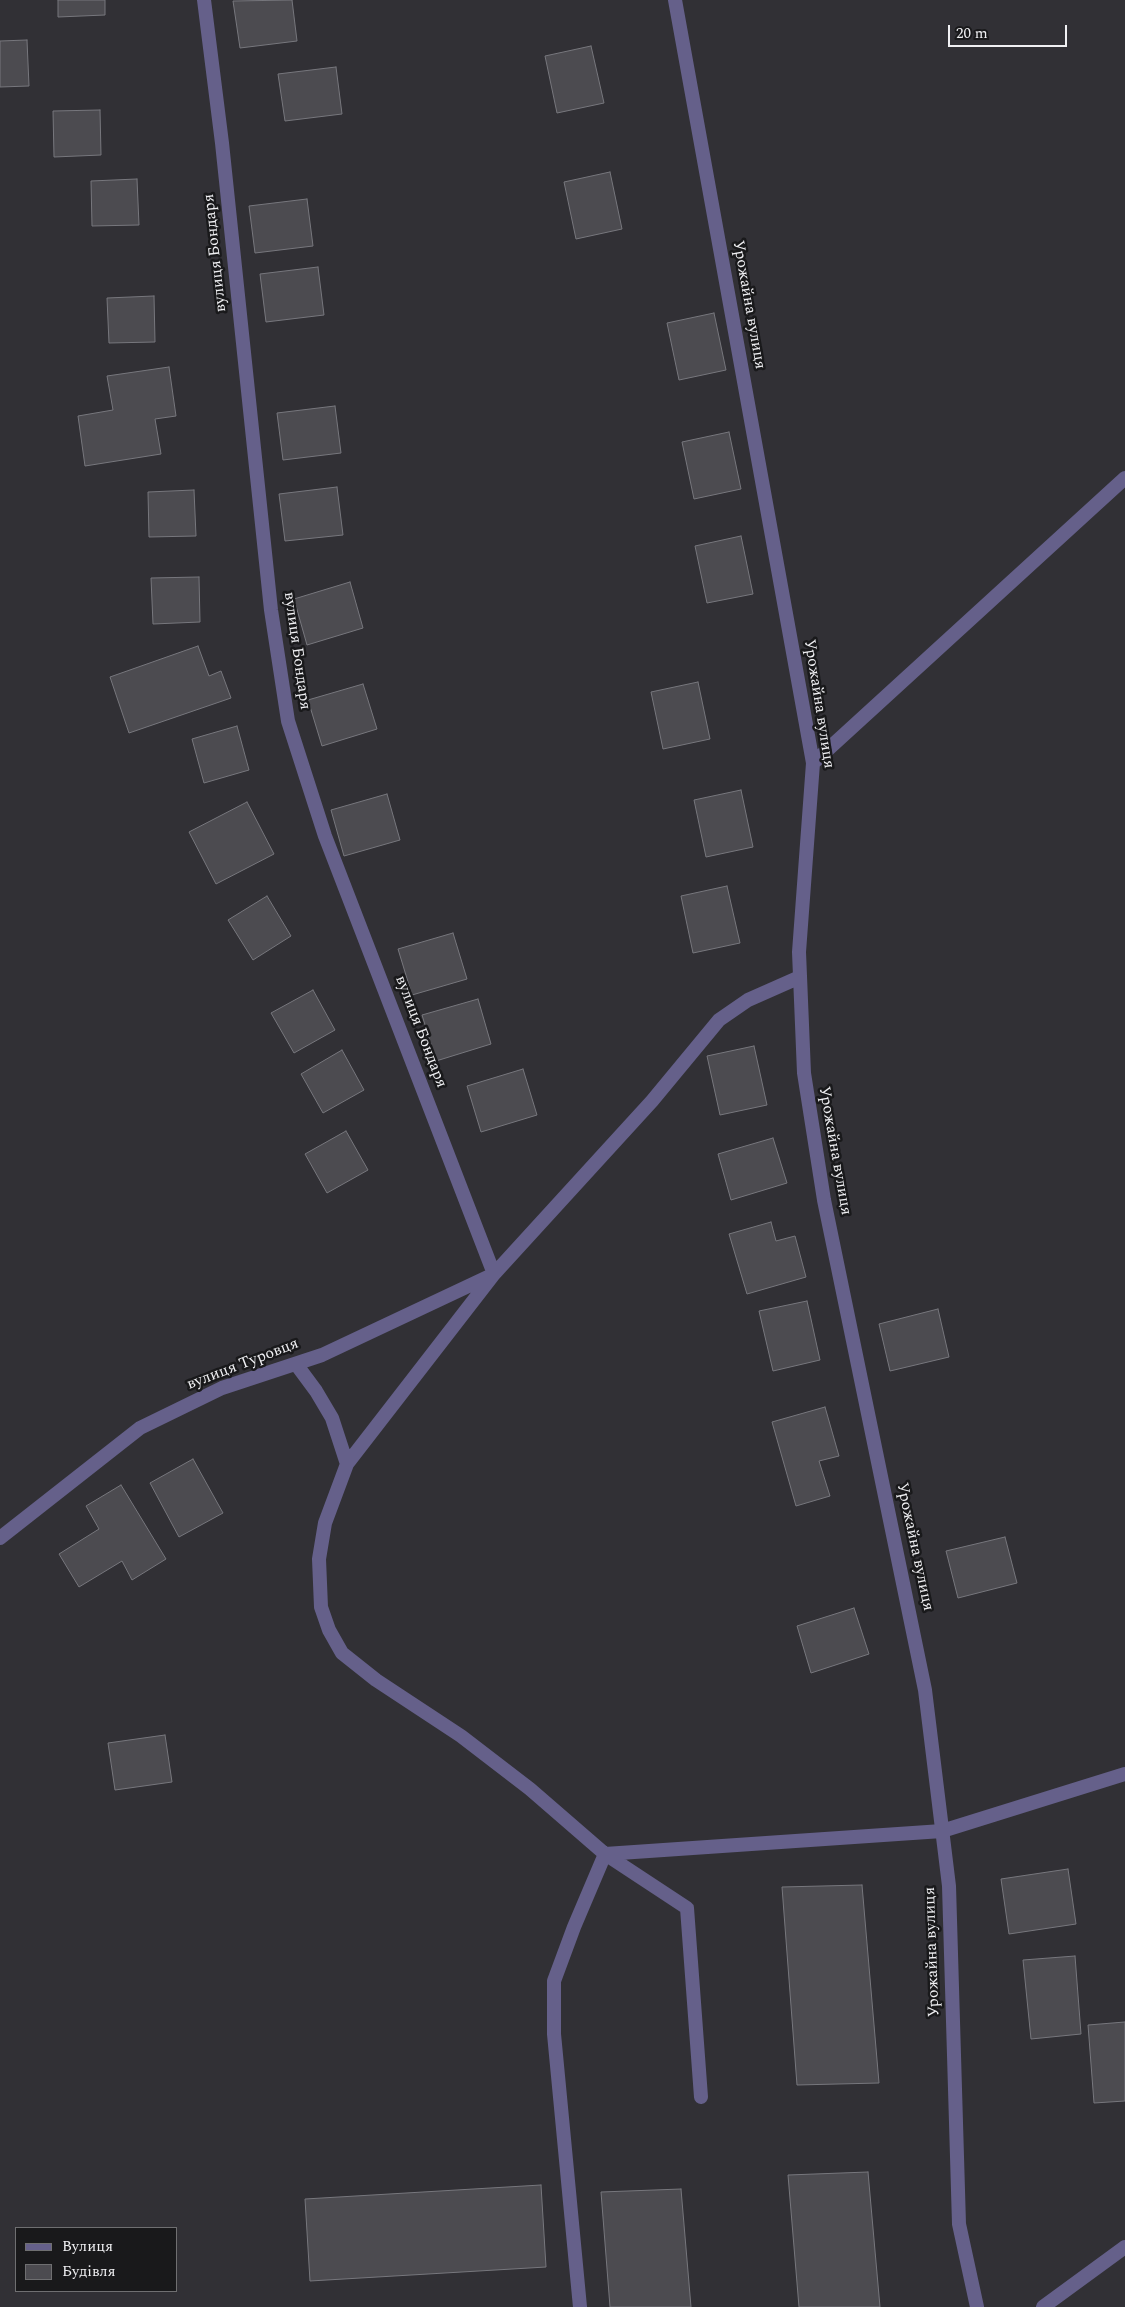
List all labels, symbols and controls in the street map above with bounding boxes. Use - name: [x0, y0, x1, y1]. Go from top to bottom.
- scale bar: [950, 15, 1069, 47]
- text: 20 m: [956, 22, 988, 45]
- street label: вулиця Бондаря: [200, 193, 232, 313]
- street label: Урожайна вулиця: [727, 239, 769, 371]
- street label: вулиця Бондаря: [278, 591, 314, 711]
- street label: Урожайна вулиця: [798, 638, 838, 770]
- street label: вулиця Бондаря: [390, 973, 450, 1091]
- street label: Урожайна вулиця: [813, 1085, 855, 1217]
- street label: вулиця Туровця: [184, 1335, 302, 1395]
- street label: Урожайна вулиця: [891, 1481, 937, 1613]
- street label: Урожайна вулиця: [921, 1886, 945, 2018]
- legend: [15, 2227, 178, 2292]
- text: Вулиця: [62, 2235, 113, 2258]
- text: Будівля: [62, 2260, 116, 2283]

